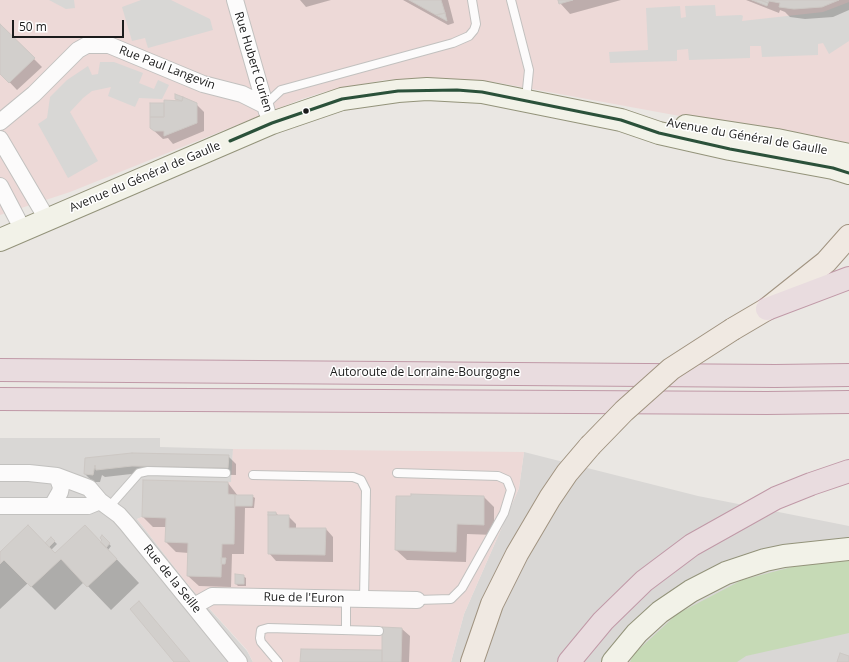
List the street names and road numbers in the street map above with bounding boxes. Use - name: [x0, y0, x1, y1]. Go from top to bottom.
- street label: Rue Hubert Curien: [231, 10, 275, 114]
- street label: Rue Paul Langevin: [117, 43, 217, 93]
- street label: Avenue du Général de Gaulle: [666, 116, 828, 158]
- street label: Avenue du Général de Gaulle: [67, 139, 223, 215]
- street label: Autoroute de Lorraine-Bourgogne: [330, 366, 520, 380]
- street label: Rue de la Seille: [140, 542, 204, 616]
- street label: Rue de l'Euron: [263, 590, 345, 606]

